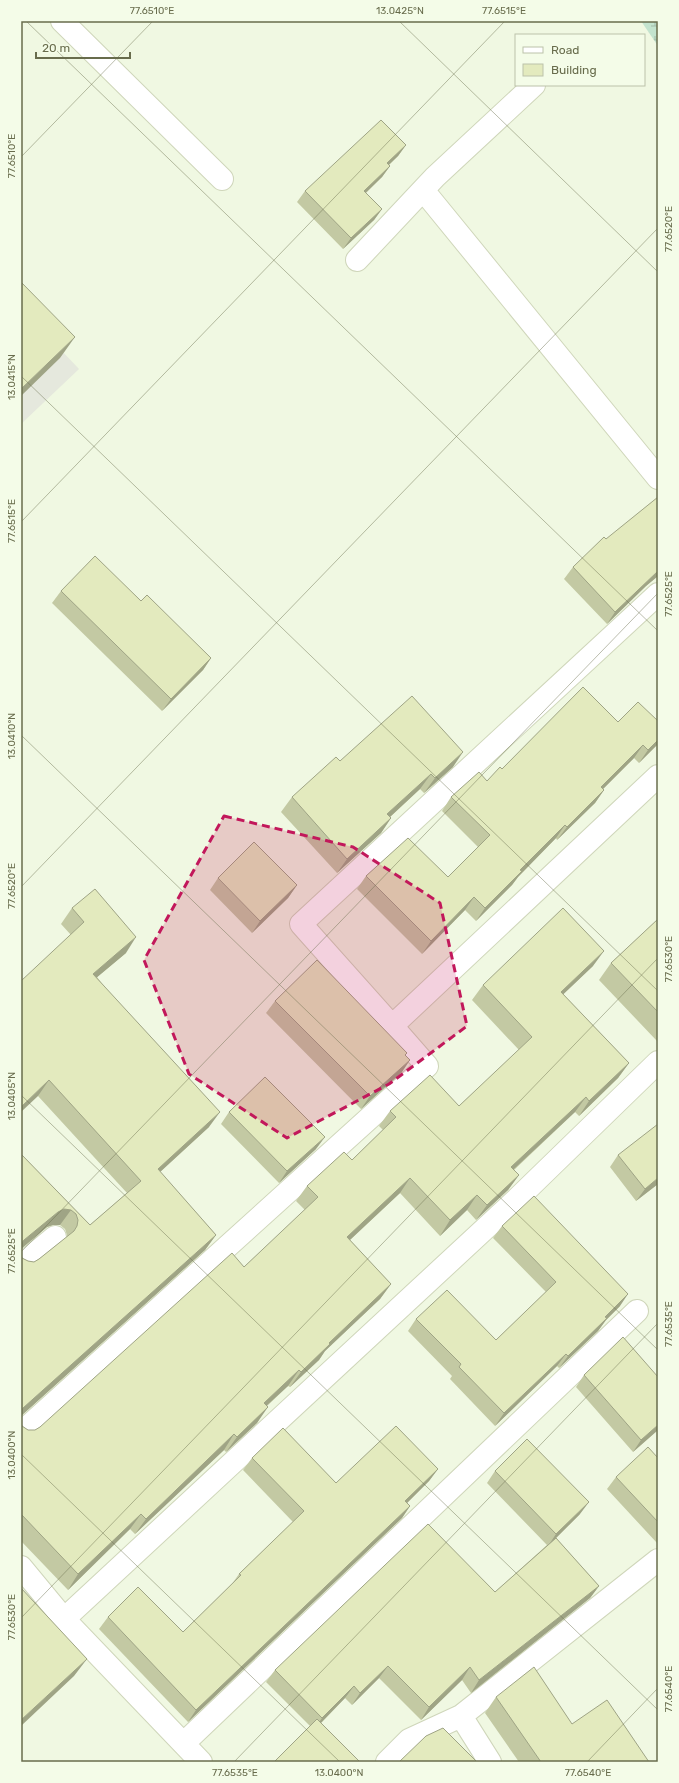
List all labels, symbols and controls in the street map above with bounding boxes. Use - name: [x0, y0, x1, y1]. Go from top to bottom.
- text: 77.6510°E: [130, 5, 174, 17]
- text: 13.0425°N: [376, 5, 424, 17]
- text: 77.6515°E: [482, 5, 526, 17]
- scale bar: [36, 34, 130, 60]
- legend: [515, 34, 645, 86]
- text: 20 m: [42, 41, 70, 55]
- text: Road: [551, 43, 579, 57]
- text: Building: [551, 63, 597, 77]
- text: 77.6510°E: [6, 134, 18, 178]
- text: 77.6520°E: [663, 206, 675, 252]
- text: 13.0415°N: [6, 354, 18, 400]
- text: 77.6515°E: [6, 499, 18, 543]
- text: 77.6525°E: [663, 571, 675, 617]
- text: 13.0410°N: [6, 713, 18, 759]
- text: 77.6520°E: [6, 863, 18, 909]
- text: 77.6530°E: [663, 936, 675, 982]
- text: 13.0405°N: [6, 1072, 18, 1120]
- text: 77.6525°E: [6, 1228, 18, 1274]
- text: 77.6535°E: [663, 1301, 675, 1347]
- text: 13.0400°N: [6, 1431, 18, 1479]
- text: 77.6530°E: [6, 1594, 18, 1640]
- text: 77.6540°E: [663, 1666, 675, 1712]
- text: 77.6535°E: [212, 1767, 258, 1779]
- text: 13.0400°N: [315, 1767, 363, 1779]
- text: 77.6540°E: [565, 1767, 611, 1779]

